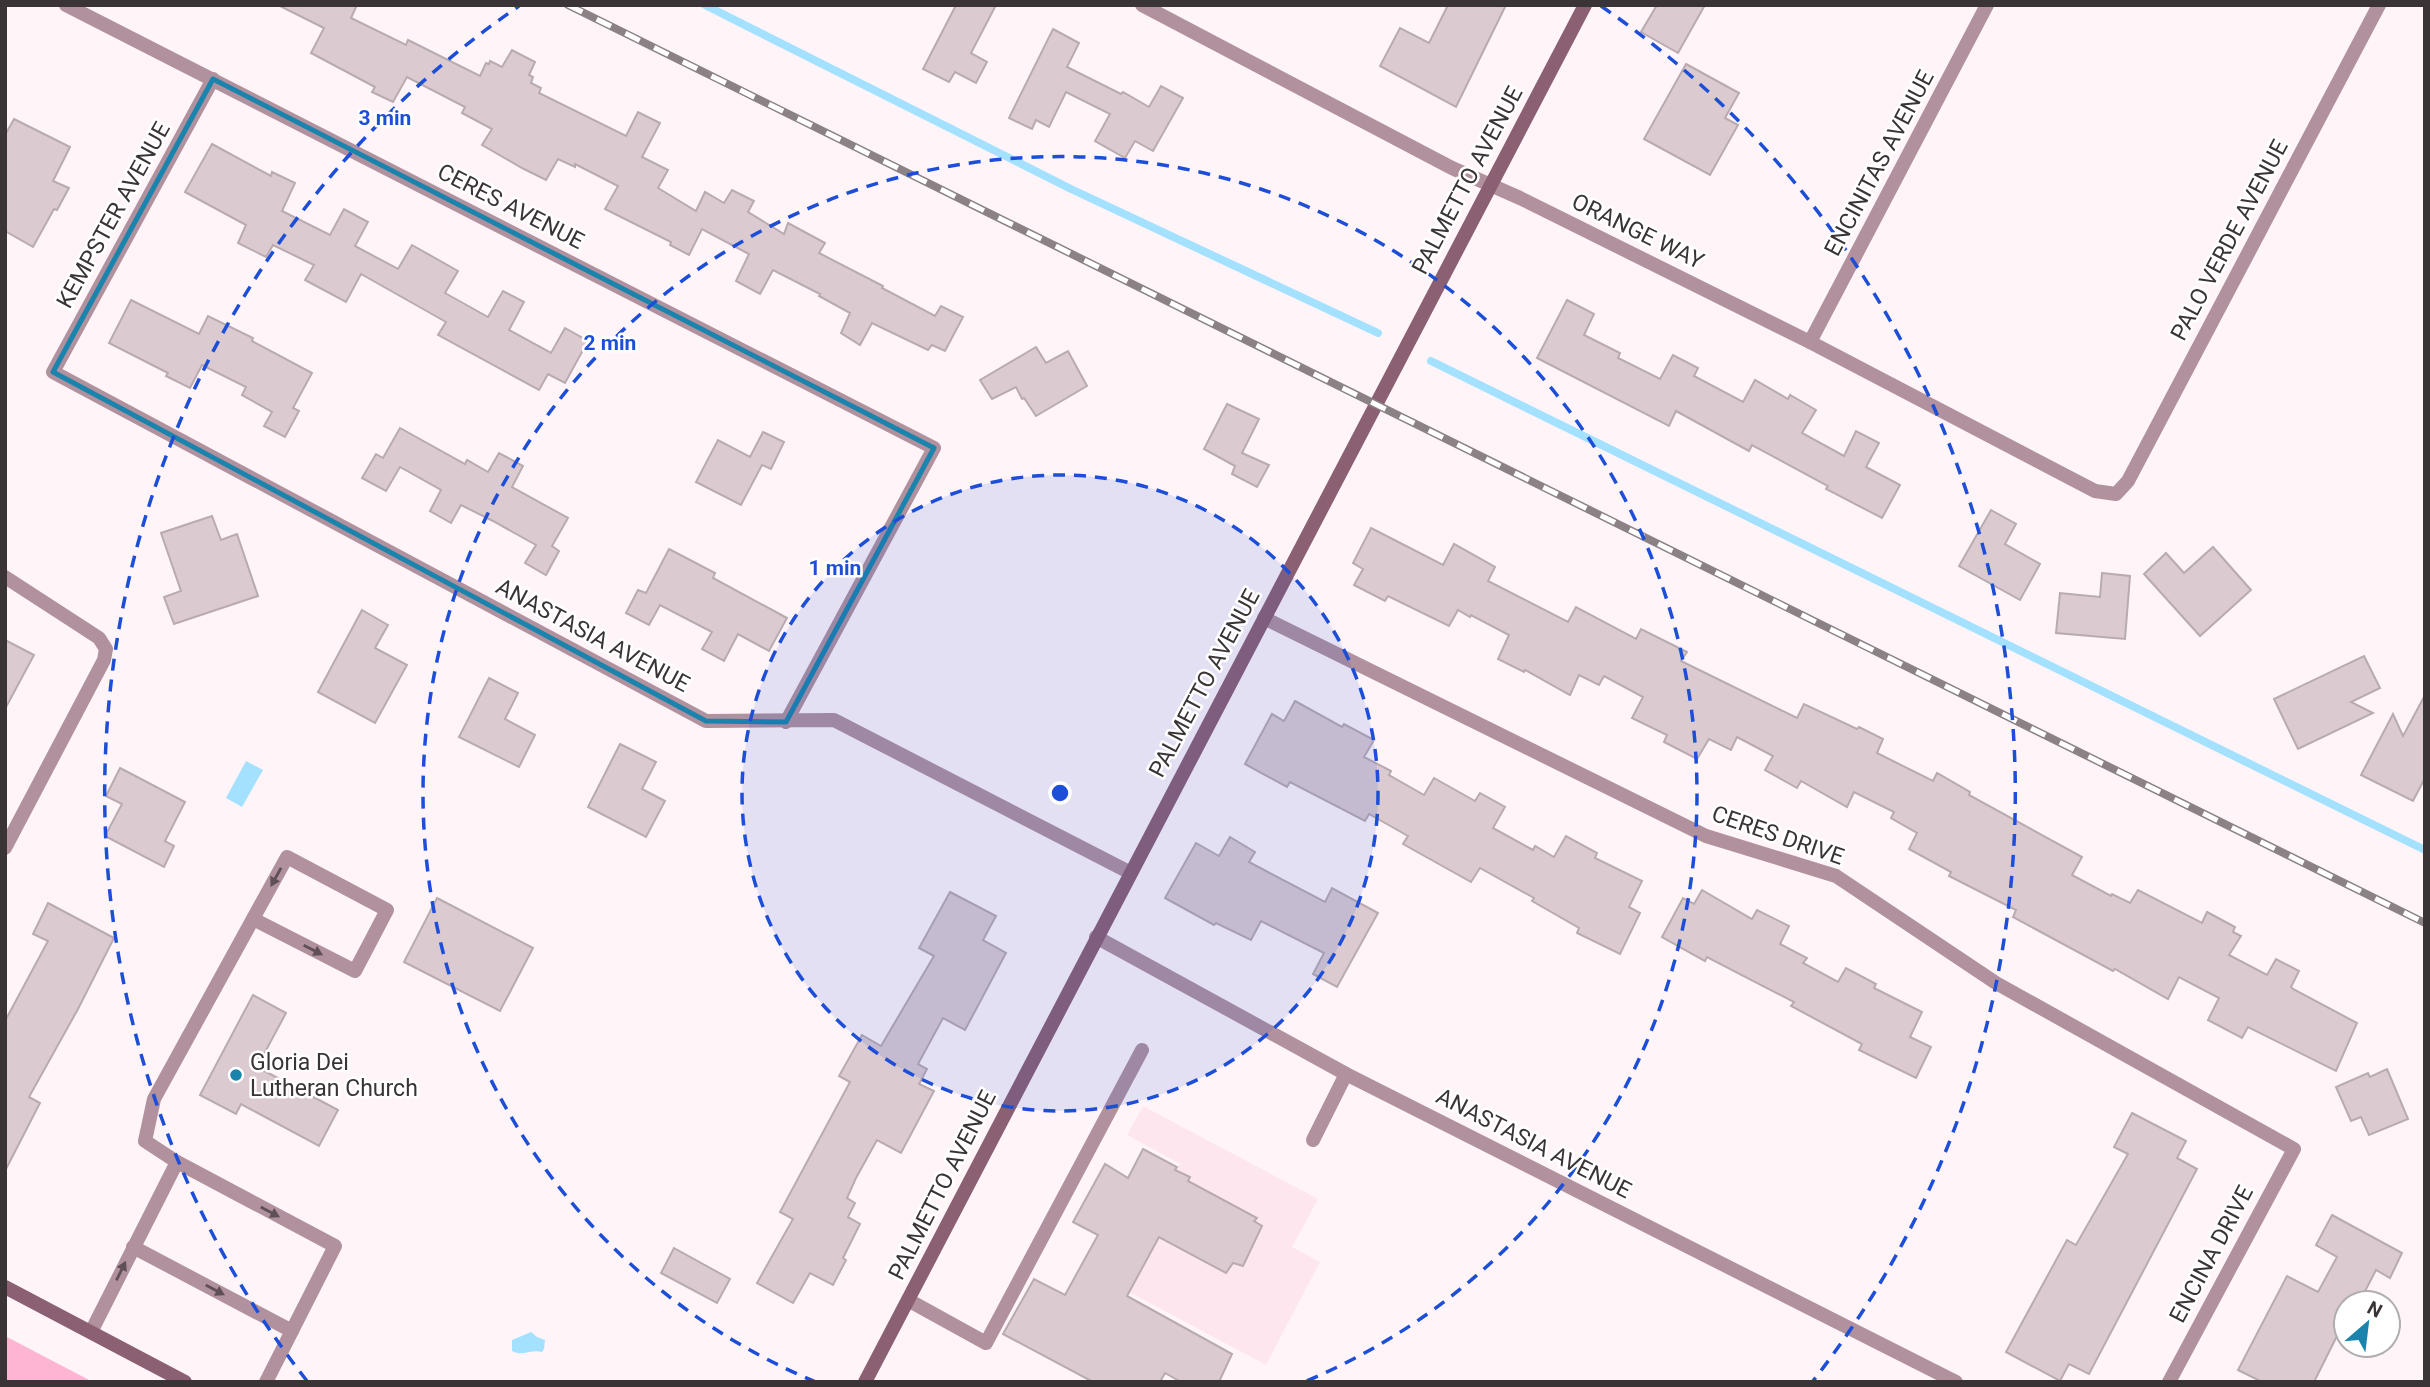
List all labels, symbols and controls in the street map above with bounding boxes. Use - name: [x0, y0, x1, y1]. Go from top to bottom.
- street label: ENCINITAS AVENUE: [1819, 66, 1940, 261]
- street label: PALMETTO AVENUE: [1407, 82, 1528, 279]
- text: 3 min: [359, 106, 411, 130]
- street label: KEMPSTER AVENUE: [51, 117, 176, 313]
- street label: PALO VERDE AVENUE: [2165, 135, 2294, 345]
- street label: CERES AVENUE: [433, 158, 589, 255]
- street label: ORANGE WAY: [1567, 188, 1708, 275]
- text: 2 min: [584, 331, 636, 355]
- text: 1 min: [809, 556, 861, 580]
- street label: ANASTASIA AVENUE: [491, 573, 694, 698]
- street label: PALMETTO AVENUE: [1144, 585, 1265, 782]
- centre of rings: [1048, 781, 1072, 805]
- street label: CERES DRIVE: [1708, 800, 1847, 871]
- one-way arrow: [270, 867, 282, 887]
- one-way arrow: [303, 945, 323, 956]
- place label: Gloria Dei Lutheran Church: [250, 1049, 418, 1102]
- marker: Gloria Dei Lutheran Church: [228, 1067, 244, 1083]
- street label: ANASTASIA AVENUE: [1432, 1083, 1636, 1204]
- street label: PALMETTO AVENUE: [883, 1086, 1002, 1284]
- street label: ENCINA DRIVE: [2164, 1181, 2259, 1327]
- one-way arrow: [260, 1206, 280, 1218]
- one-way arrow: [116, 1261, 127, 1281]
- one-way arrow: [205, 1284, 225, 1296]
- north arrow: [2332, 1289, 2402, 1359]
- text: N: [2363, 1296, 2386, 1323]

